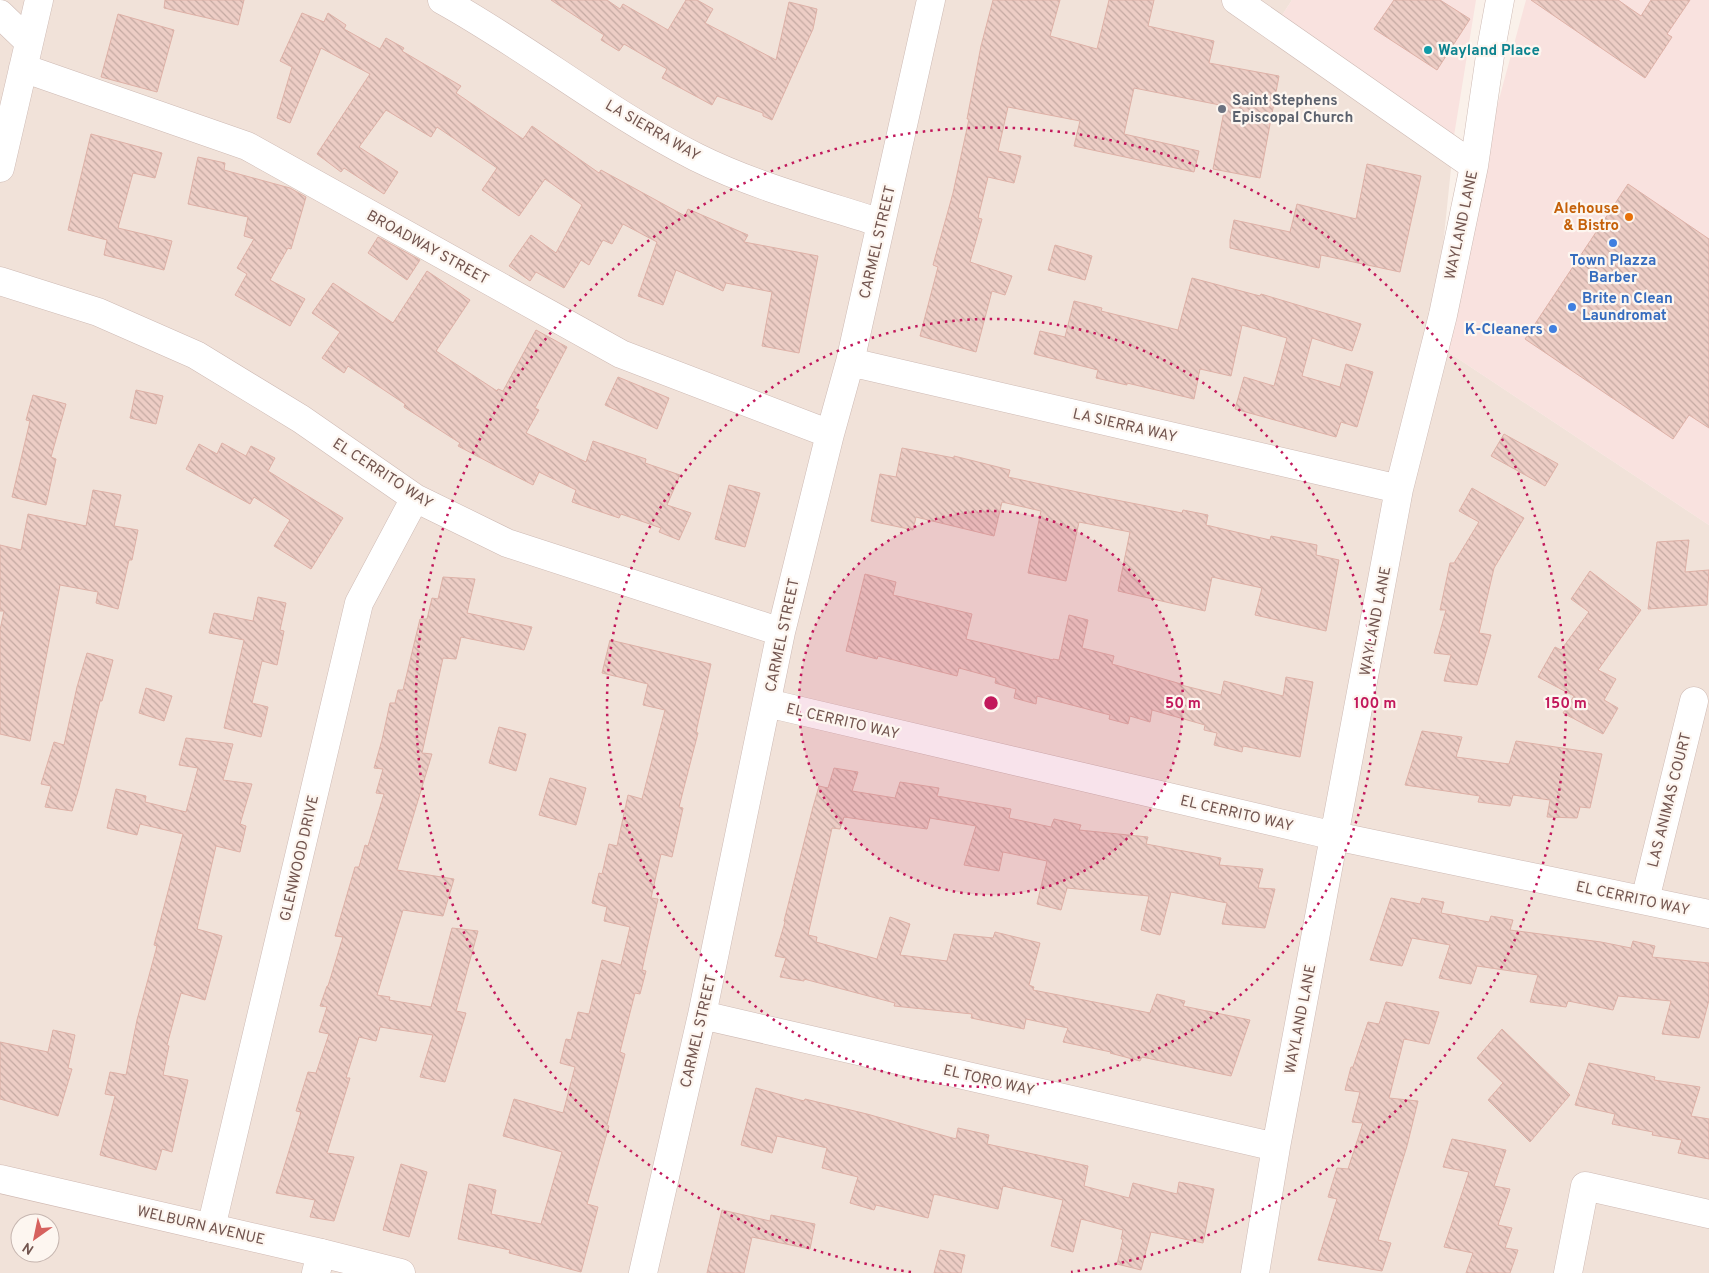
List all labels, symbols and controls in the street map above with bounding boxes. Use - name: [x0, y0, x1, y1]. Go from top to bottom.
- place label: Wayland Place: [1438, 42, 1540, 61]
- marker: Wayland Place: [1422, 44, 1434, 56]
- place label: Saint Stephens Episcopal Church: [1232, 92, 1353, 128]
- street label: LA SIERRA WAY: [601, 96, 703, 166]
- marker: Saint Stephens Episcopal Church: [1216, 103, 1228, 115]
- street label: WAYLAND LANE: [1442, 169, 1483, 282]
- street label: CARMEL STREET: [856, 184, 901, 301]
- place label: Alehouse & Bistro: [1554, 200, 1619, 236]
- street label: BROADWAY STREET: [363, 207, 492, 290]
- marker: Alehouse & Bistro: [1623, 211, 1635, 223]
- marker: Town Plazza Barber: [1607, 237, 1619, 249]
- place label: Town Plazza Barber: [1570, 252, 1656, 288]
- place label: Brite n Clean Laundromat: [1582, 290, 1673, 326]
- marker: Brite n Clean Laundromat: [1566, 301, 1578, 313]
- place label: K-Cleaners: [1465, 321, 1543, 340]
- marker: K-Cleaners: [1547, 323, 1559, 335]
- street label: LA SIERRA WAY: [1071, 405, 1179, 448]
- street label: EL CERRITO WAY: [328, 435, 436, 514]
- street label: WAYLAND LANE: [1357, 565, 1396, 678]
- street label: CARMEL STREET: [762, 577, 805, 694]
- centre of rings: [982, 694, 1000, 712]
- text: 50 m: [1165, 695, 1201, 714]
- text: 100 m: [1354, 695, 1396, 714]
- text: 150 m: [1545, 695, 1587, 714]
- street label: EL CERRITO WAY: [784, 700, 902, 745]
- street label: LAS ANIMAS COURT: [1644, 731, 1696, 870]
- street label: EL CERRITO WAY: [1178, 792, 1296, 837]
- street label: GLENWOOD DRIVE: [277, 793, 324, 923]
- street label: EL CERRITO WAY: [1574, 878, 1692, 921]
- street label: WAYLAND LANE: [1282, 963, 1321, 1076]
- street label: CARMEL STREET: [677, 973, 722, 1090]
- street label: EL TORO WAY: [941, 1062, 1037, 1101]
- street label: WELBURN AVENUE: [135, 1203, 266, 1250]
- north arrow: [10, 1213, 60, 1263]
- text: N: [20, 1238, 38, 1258]

